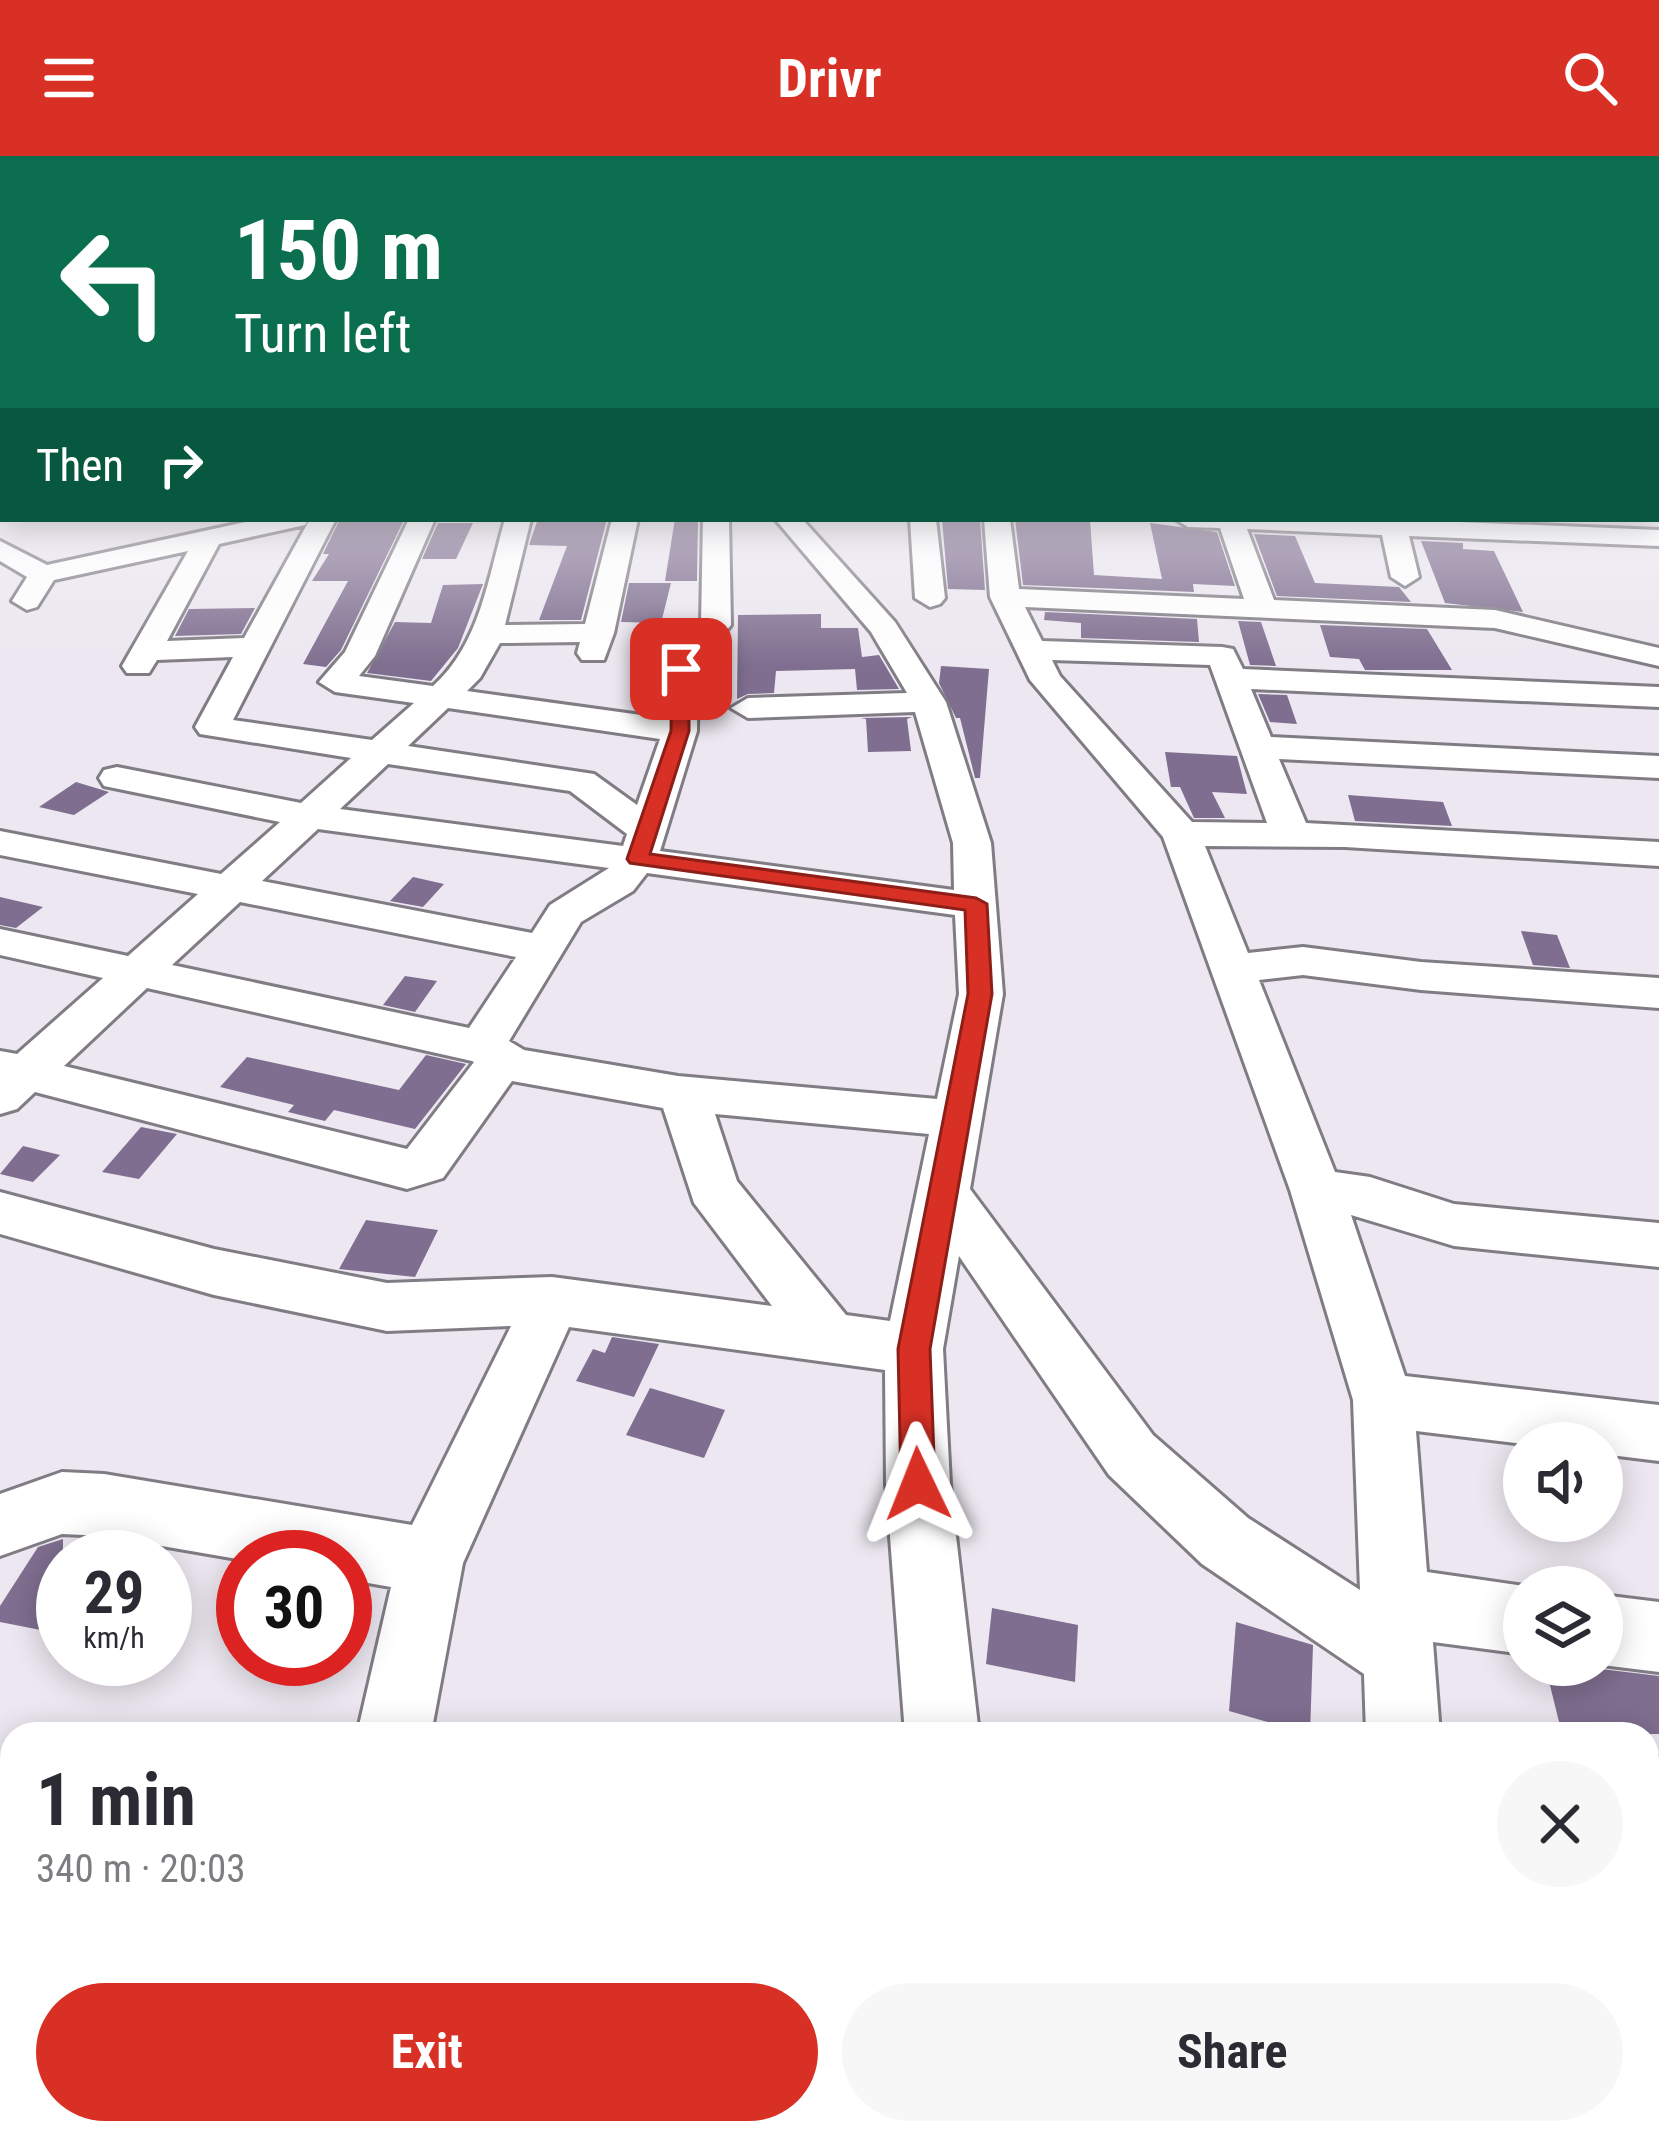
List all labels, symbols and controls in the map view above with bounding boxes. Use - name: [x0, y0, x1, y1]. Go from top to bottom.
- icon: menu: [36, 45, 102, 111]
- icon: search: [1557, 45, 1623, 111]
- text: Drivr: [777, 47, 882, 110]
- text: 150 m: [234, 201, 443, 300]
- icon: left: [36, 204, 192, 360]
- text: Turn left: [234, 302, 411, 365]
- icon: right: [148, 432, 214, 498]
- text: Then: [36, 439, 124, 492]
- pin: [630, 618, 732, 720]
- icon: arrive: [648, 636, 714, 702]
- position arrow: [855, 1421, 981, 1547]
- map controls: [1503, 1422, 1623, 1686]
- button: sound: [1503, 1422, 1623, 1542]
- speed limit sign: 30: [216, 1530, 372, 1686]
- text: 29: [84, 1557, 144, 1628]
- button: layers: [1503, 1566, 1623, 1686]
- text: km/h: [83, 1620, 145, 1655]
- text: 1 min: [36, 1758, 196, 1843]
- button: close: [1497, 1761, 1623, 1887]
- text: 340 m · 20:03: [36, 1846, 246, 1892]
- button: Exit: [36, 1983, 818, 2121]
- button: Share: [842, 1983, 1623, 2121]

